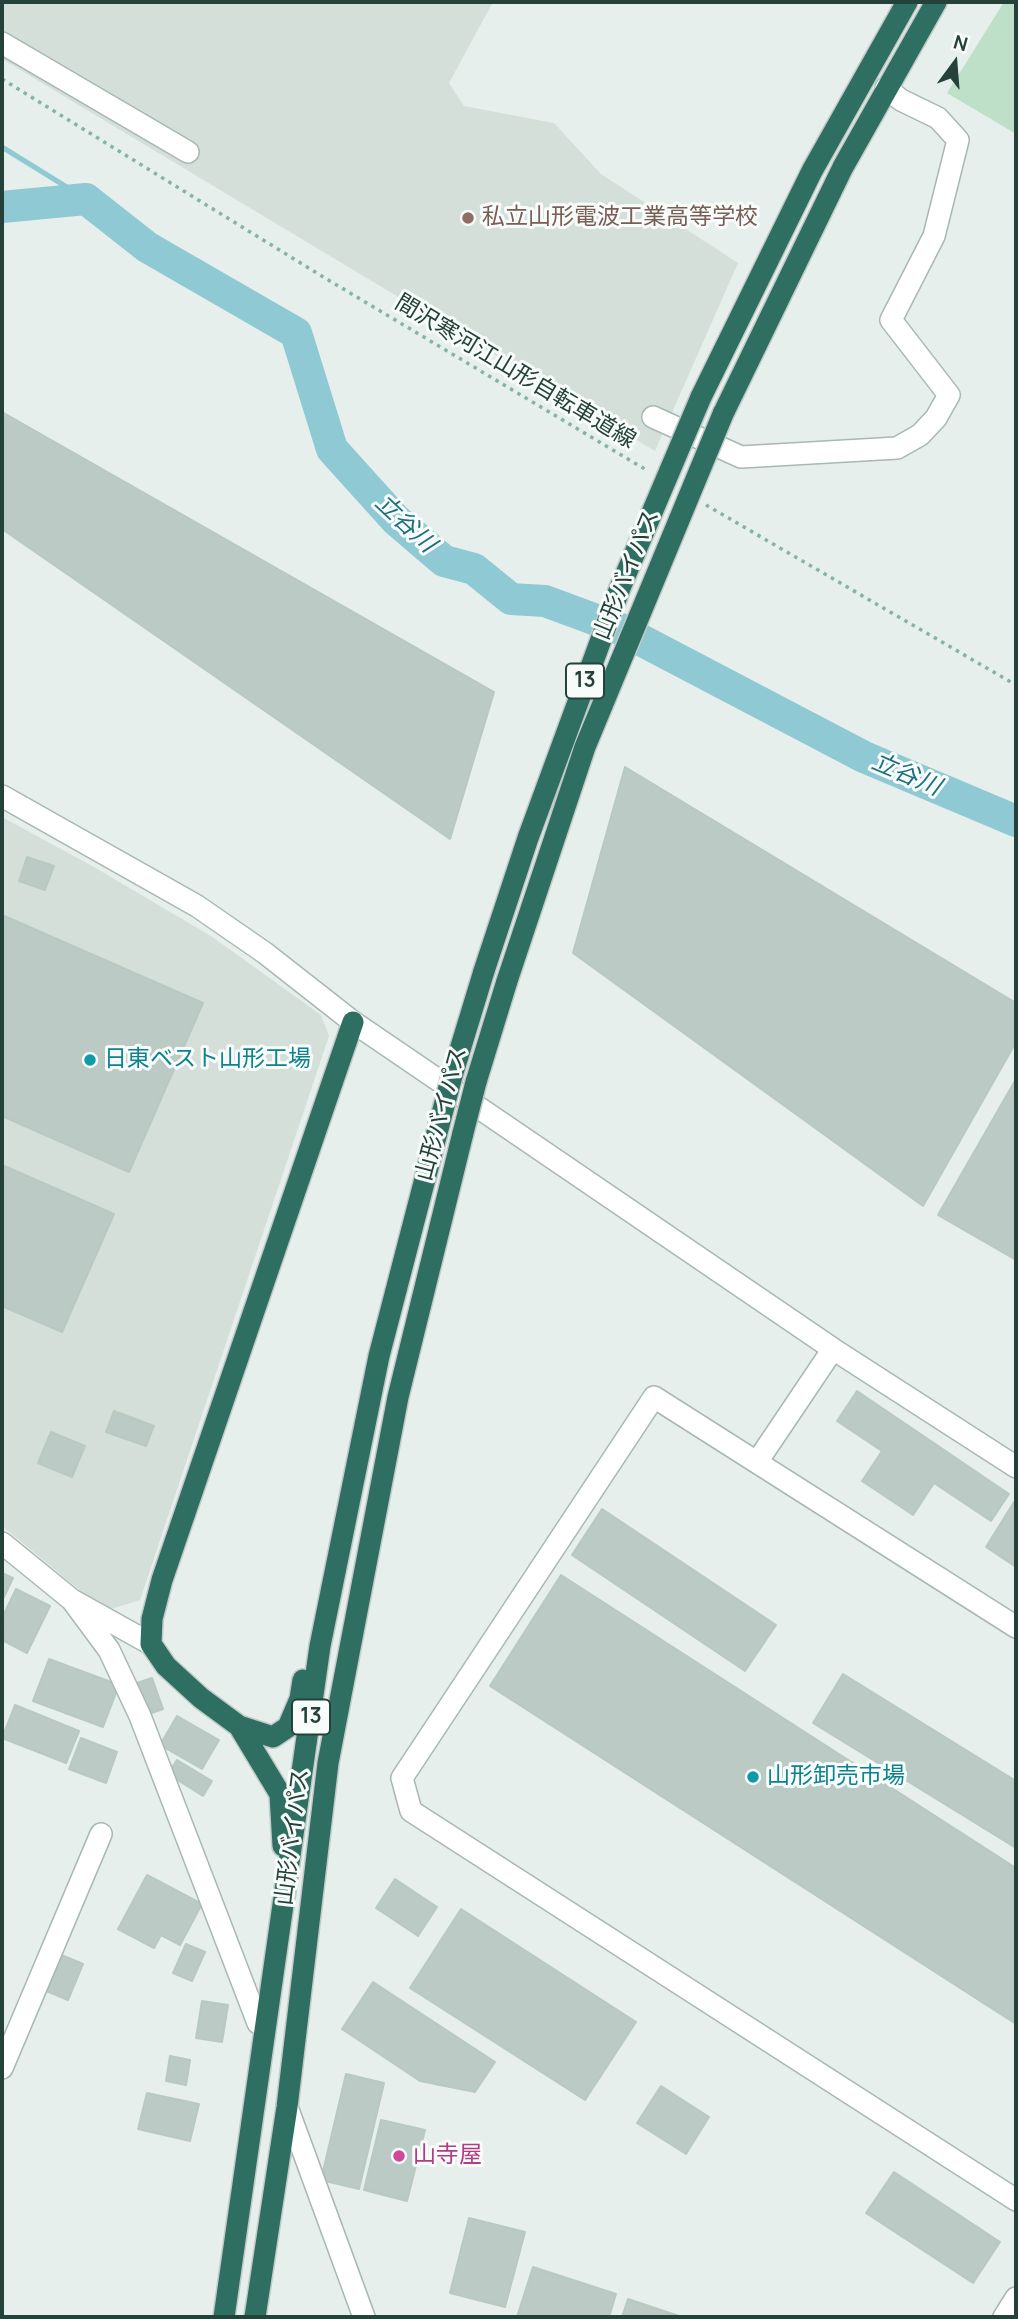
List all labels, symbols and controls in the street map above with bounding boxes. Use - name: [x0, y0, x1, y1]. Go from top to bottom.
- north arrow: [920, 28, 990, 98]
- text: N: [951, 28, 971, 57]
- place label: 私立山形電波工業高等学校: [482, 204, 758, 232]
- marker: 私立山形電波工業高等学校: [460, 210, 476, 226]
- street label: 間沢寒河江山形自転車道線: [390, 289, 640, 455]
- water label: 立谷川: [369, 489, 441, 559]
- street label: 山形バイパス: [588, 506, 666, 644]
- road number: 13: [566, 664, 604, 698]
- water label: 立谷川: [867, 748, 945, 802]
- street label: 山形バイパス: [411, 1044, 473, 1184]
- place label: 日東ベスト山形工場: [104, 1046, 311, 1074]
- marker: 日東ベスト山形工場: [82, 1052, 98, 1068]
- road number: 13: [292, 1700, 330, 1734]
- place label: 山形卸売市場: [767, 1763, 905, 1791]
- street label: 山形バイパス: [271, 1767, 315, 1907]
- marker: 山形卸売市場: [745, 1769, 761, 1785]
- place label: 山寺屋: [413, 2142, 482, 2170]
- marker: 山寺屋: [391, 2148, 407, 2164]

